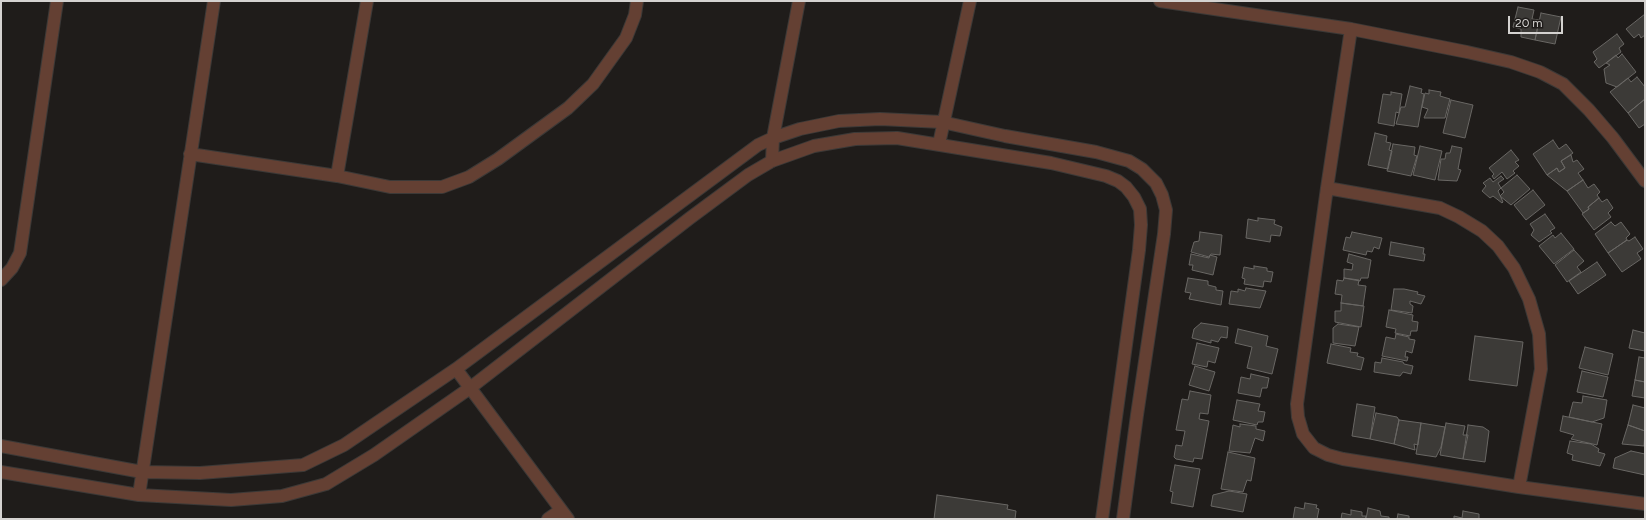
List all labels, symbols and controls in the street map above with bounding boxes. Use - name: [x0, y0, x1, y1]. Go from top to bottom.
- scale bar: [1510, 8, 1565, 34]
- text: 20 m: [1515, 16, 1543, 30]

